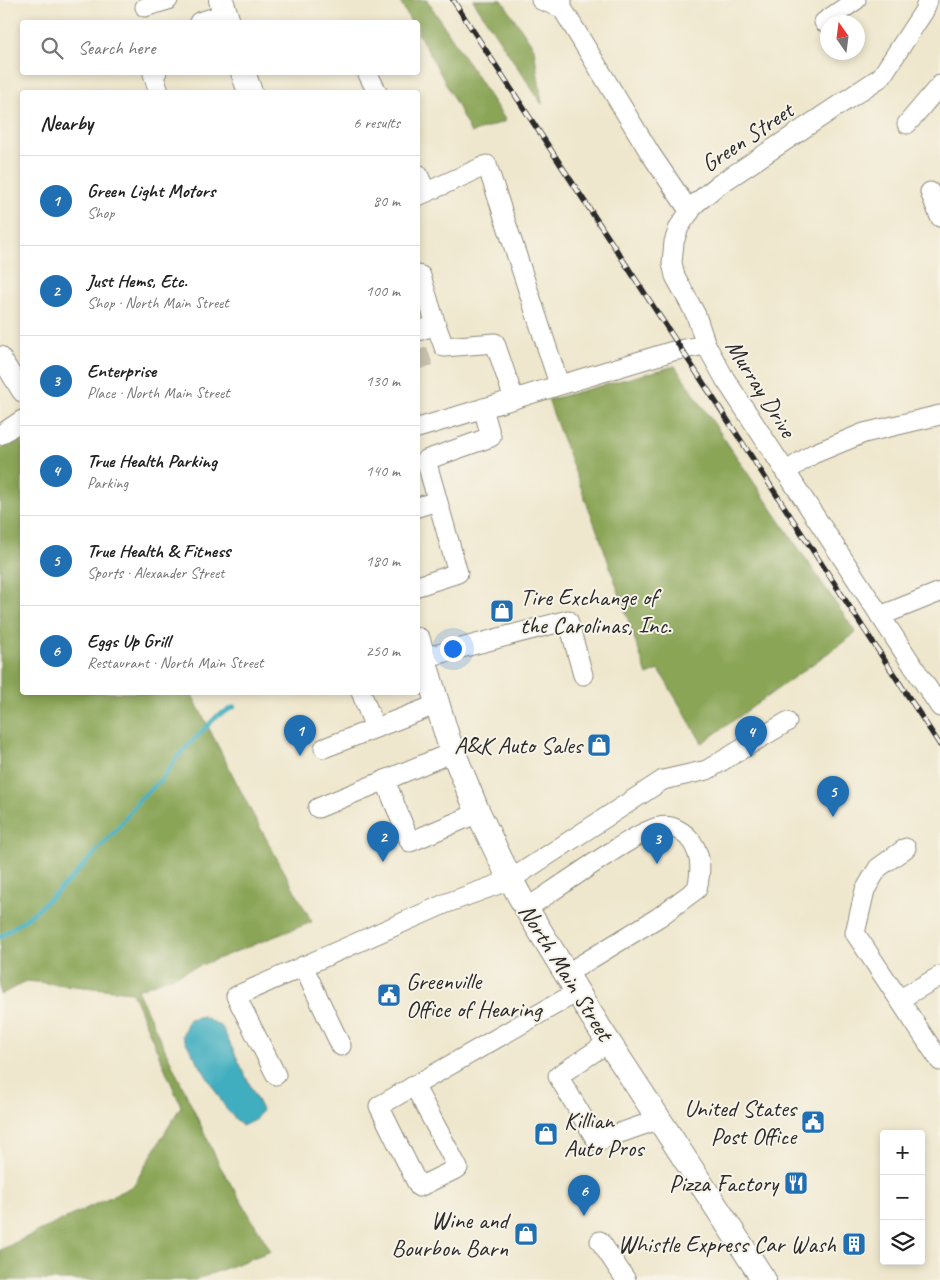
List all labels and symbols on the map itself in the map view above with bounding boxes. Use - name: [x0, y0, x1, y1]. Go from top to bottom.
- north arrow: [820, 15, 865, 60]
- street label: Green Street: [695, 94, 800, 179]
- street label: Murray Drive: [719, 333, 804, 444]
- place label: Tire Exchange of the Carolinas, Inc.: [520, 582, 672, 640]
- shop icon: Tire Exchange of the Carolinas, Inc.: [489, 598, 515, 624]
- your location: [440, 636, 466, 662]
- pin: 1: [284, 715, 316, 756]
- pin: 4: [735, 716, 767, 757]
- place label: A&K Auto Sales: [454, 730, 584, 760]
- shop icon: A&K Auto Sales: [586, 732, 612, 758]
- pin: 5: [817, 776, 849, 817]
- pin: 2: [367, 821, 399, 862]
- pin: 3: [641, 823, 673, 864]
- street label: North Main Street: [512, 898, 621, 1048]
- place label: Greenville Office of Hearing: [406, 966, 544, 1024]
- public building icon: Greenville Office of Hearing: [376, 982, 402, 1008]
- place label: United States Post Office: [684, 1093, 798, 1151]
- place label: Killian Auto Pros: [564, 1105, 645, 1163]
- public building icon: United States Post Office: [800, 1109, 826, 1135]
- shop icon: Killian Auto Pros: [533, 1121, 559, 1147]
- place label: Pizza Factory: [669, 1168, 780, 1198]
- restaurant icon: Pizza Factory: [783, 1170, 809, 1196]
- pin: 6: [568, 1175, 600, 1216]
- place label: Wine and Bourbon Barn: [392, 1205, 512, 1263]
- shop icon: Wine and Bourbon Barn: [513, 1221, 539, 1247]
- place label: Whistle Express Car Wash: [618, 1229, 837, 1259]
- building icon: Whistle Express Car Wash: [841, 1231, 867, 1257]

